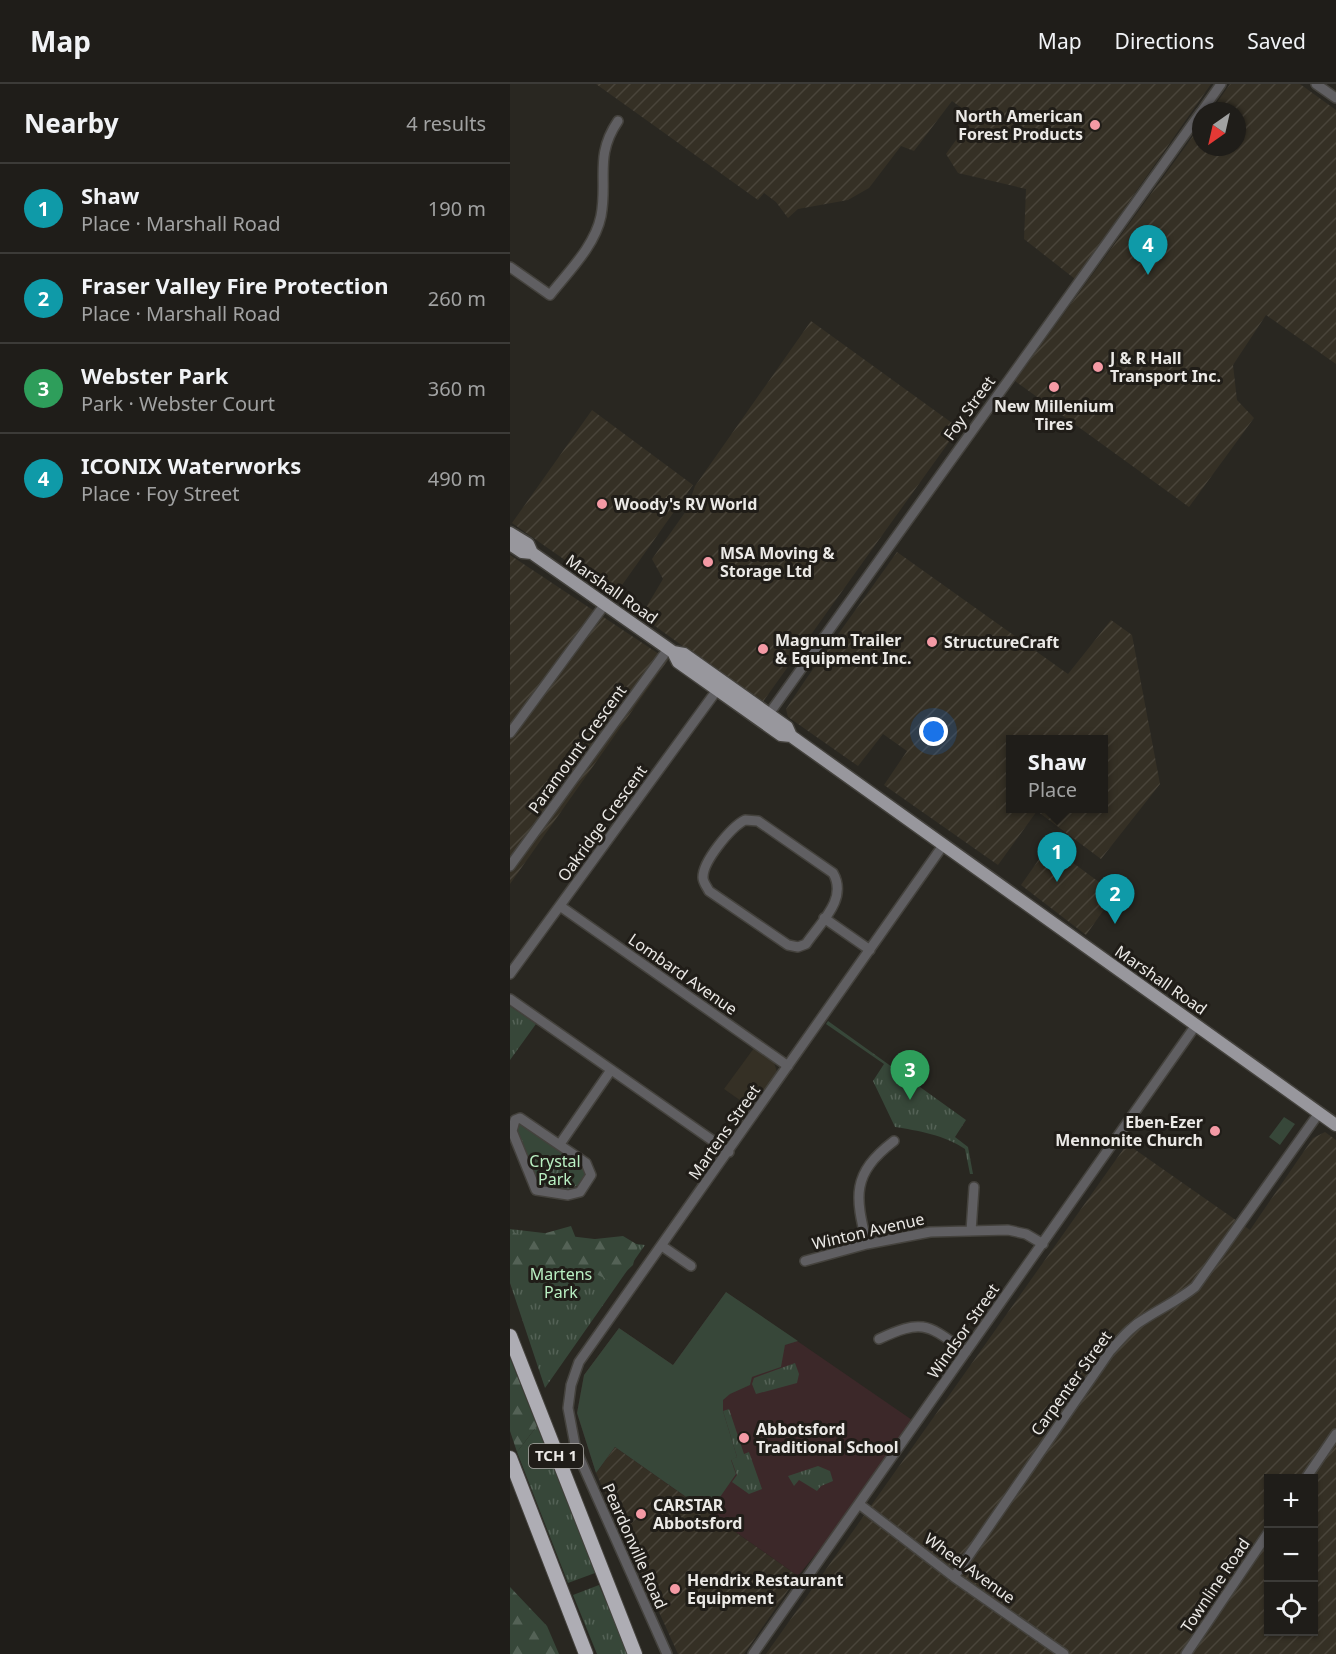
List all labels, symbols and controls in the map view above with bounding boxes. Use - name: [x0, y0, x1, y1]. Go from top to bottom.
- text: Map: [30, 22, 91, 60]
- text: Map: [1038, 27, 1082, 55]
- text: Directions: [1115, 27, 1214, 55]
- text: Saved: [1247, 27, 1306, 55]
- north arrow: [1192, 102, 1246, 156]
- text: Nearby: [24, 105, 119, 141]
- place label: North American Forest Products: [955, 105, 1083, 145]
- text: 4 results: [406, 110, 486, 137]
- marker: North American Forest Products: [1088, 118, 1102, 132]
- text: Shaw: [81, 180, 139, 210]
- text: 1: [38, 195, 49, 222]
- text: 190 m: [428, 195, 486, 222]
- text: Place · Marshall Road: [81, 210, 280, 237]
- pin: 4: [1128, 226, 1168, 275]
- text: Fraser Valley Fire Protection: [81, 270, 388, 300]
- text: 2: [38, 285, 49, 312]
- text: 260 m: [428, 285, 486, 312]
- text: Place · Marshall Road: [81, 300, 280, 327]
- place label: J & R Hall Transport Inc.: [1108, 347, 1221, 387]
- text: Webster Park: [81, 360, 228, 390]
- marker: J & R Hall Transport Inc.: [1091, 360, 1105, 374]
- street label: Foy Street: [938, 371, 1000, 445]
- text: 3: [38, 375, 49, 402]
- text: 360 m: [428, 375, 486, 402]
- marker: New Millenium Tires: [1047, 380, 1061, 394]
- text: Park · Webster Court: [81, 390, 275, 417]
- place label: New Millenium Tires: [994, 395, 1114, 435]
- text: ICONIX Waterworks: [81, 450, 301, 480]
- text: 4: [38, 465, 49, 492]
- text: 490 m: [428, 465, 486, 492]
- text: Place · Foy Street: [81, 480, 239, 507]
- place label: Woody's RV World: [614, 493, 757, 515]
- marker: Woody's RV World: [595, 497, 609, 511]
- place label: MSA Moving & Storage Ltd: [720, 542, 835, 582]
- street label: Marshall Road: [562, 549, 662, 629]
- marker: MSA Moving & Storage Ltd: [701, 555, 715, 569]
- place label: Magnum Trailer & Equipment Inc.: [775, 629, 912, 669]
- place label: StructureCraft: [944, 631, 1059, 653]
- marker: StructureCraft: [925, 635, 939, 649]
- marker: Magnum Trailer & Equipment Inc.: [756, 642, 770, 656]
- street label: Paramount Crescent: [523, 680, 631, 818]
- your location: [919, 717, 948, 746]
- popup: [1006, 735, 1108, 813]
- text: Shaw: [1028, 746, 1086, 776]
- street label: Oakridge Crescent: [552, 760, 652, 886]
- text: Place: [1028, 776, 1077, 803]
- pin: 1: [1038, 832, 1076, 882]
- pin: 2: [1096, 874, 1134, 924]
- street label: Lombard Avenue: [624, 928, 742, 1020]
- street label: Marshall Road: [1111, 940, 1211, 1020]
- pin: 3: [890, 1050, 930, 1100]
- street label: Martens Street: [683, 1080, 765, 1184]
- place label: Eben-Ezer Mennonite Church: [1055, 1111, 1203, 1151]
- marker: Eben-Ezer Mennonite Church: [1208, 1124, 1222, 1138]
- park label: Crystal Park: [529, 1150, 581, 1190]
- street label: Winton Avenue: [810, 1207, 926, 1255]
- park label: Martens Park: [530, 1263, 592, 1303]
- street label: Windsor Street: [922, 1279, 1004, 1383]
- street label: Carpenter Street: [1025, 1326, 1117, 1440]
- place label: Abbotsford Traditional School: [756, 1418, 899, 1458]
- marker: Abbotsford Traditional School: [737, 1431, 751, 1445]
- road number: TCH 1: [529, 1444, 583, 1468]
- map controls: [1264, 1474, 1318, 1636]
- button: +: [1264, 1474, 1318, 1528]
- street label: Peardonville Road: [597, 1480, 673, 1612]
- place label: CARSTAR Abbotsford: [653, 1494, 742, 1534]
- marker: CARSTAR Abbotsford: [634, 1507, 648, 1521]
- street label: Wheel Avenue: [920, 1528, 1020, 1608]
- button: −: [1264, 1528, 1318, 1582]
- street label: Townline Road: [1175, 1534, 1255, 1636]
- place label: Hendrix Restaurant Equipment: [687, 1569, 843, 1609]
- marker: Hendrix Restaurant Equipment: [668, 1582, 682, 1596]
- button: locate: [1264, 1582, 1318, 1636]

